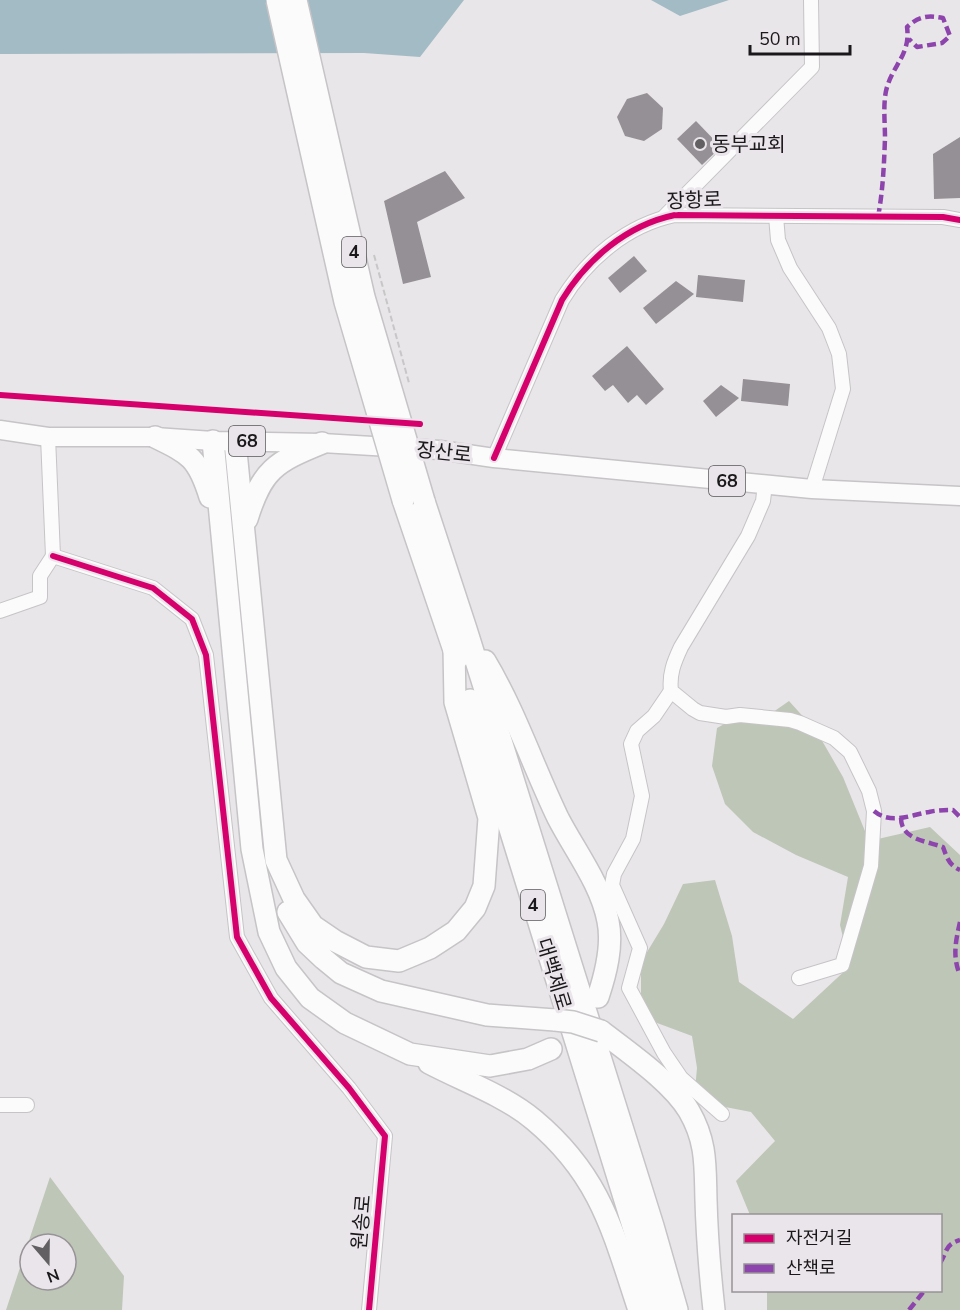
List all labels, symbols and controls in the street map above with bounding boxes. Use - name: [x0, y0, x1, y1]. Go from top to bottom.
- scale bar: [750, 18, 850, 56]
- text: 50 m: [759, 27, 801, 51]
- place label: 동부교회: [712, 131, 786, 158]
- marker: 동부교회: [693, 137, 707, 151]
- street label: 장항로: [666, 186, 722, 215]
- road number: 4: [342, 237, 366, 267]
- road number: 68: [229, 426, 265, 456]
- street label: 장산로: [415, 436, 473, 469]
- road number: 68: [709, 466, 745, 496]
- road number: 4: [521, 890, 545, 920]
- street label: 대백제로: [530, 935, 577, 1013]
- street label: 원송로: [346, 1193, 377, 1251]
- legend: [732, 1214, 942, 1292]
- text: 자전거길: [786, 1226, 852, 1250]
- north arrow: [18, 1232, 78, 1292]
- text: 산책로: [786, 1256, 836, 1280]
- text: N: [43, 1263, 62, 1288]

